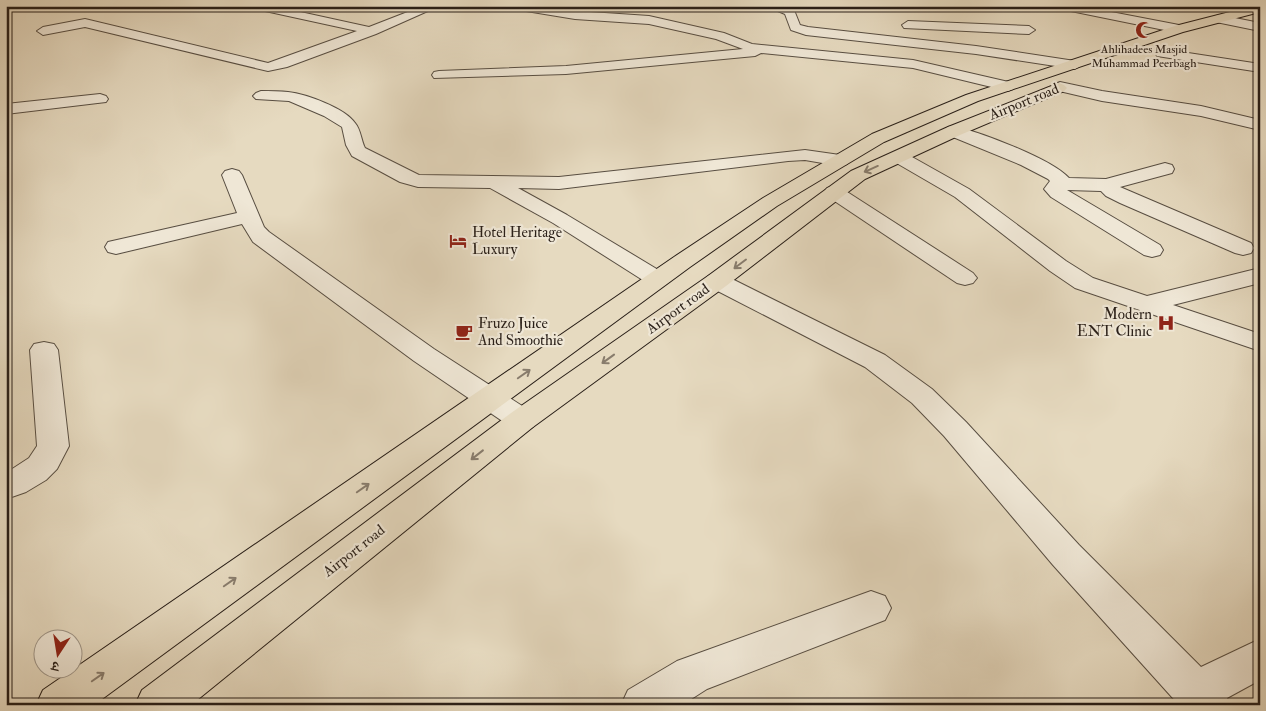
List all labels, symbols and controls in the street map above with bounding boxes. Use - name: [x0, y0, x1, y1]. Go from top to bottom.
- mosque icon: Ahlihadees Masjid Muhammad Peerbagh: [1134, 20, 1154, 40]
- place label: Ahlihadees Masjid Muhammad Peerbagh: [1091, 42, 1197, 71]
- street label: Airport road: [985, 79, 1063, 126]
- one-way arrow: [864, 165, 879, 174]
- place label: Hotel Heritage Luxury: [472, 223, 562, 259]
- hotel icon: Hotel Heritage Luxury: [448, 231, 468, 251]
- one-way arrow: [734, 258, 747, 269]
- street label: Airport road: [642, 279, 715, 340]
- place label: Modern ENT Clinic: [1077, 305, 1152, 341]
- hospital icon: Modern ENT Clinic: [1156, 313, 1176, 333]
- place label: Fruzo Juice And Smoothie: [477, 314, 563, 350]
- cafe icon: Fruzo Juice And Smoothie: [454, 322, 474, 342]
- one-way arrow: [601, 354, 615, 364]
- one-way arrow: [517, 369, 531, 379]
- one-way arrow: [471, 450, 484, 461]
- one-way arrow: [356, 483, 370, 493]
- street label: Airport road: [318, 520, 390, 583]
- one-way arrow: [223, 577, 237, 587]
- north arrow: [32, 628, 82, 678]
- text: उ: [49, 657, 62, 675]
- one-way arrow: [91, 671, 104, 682]

